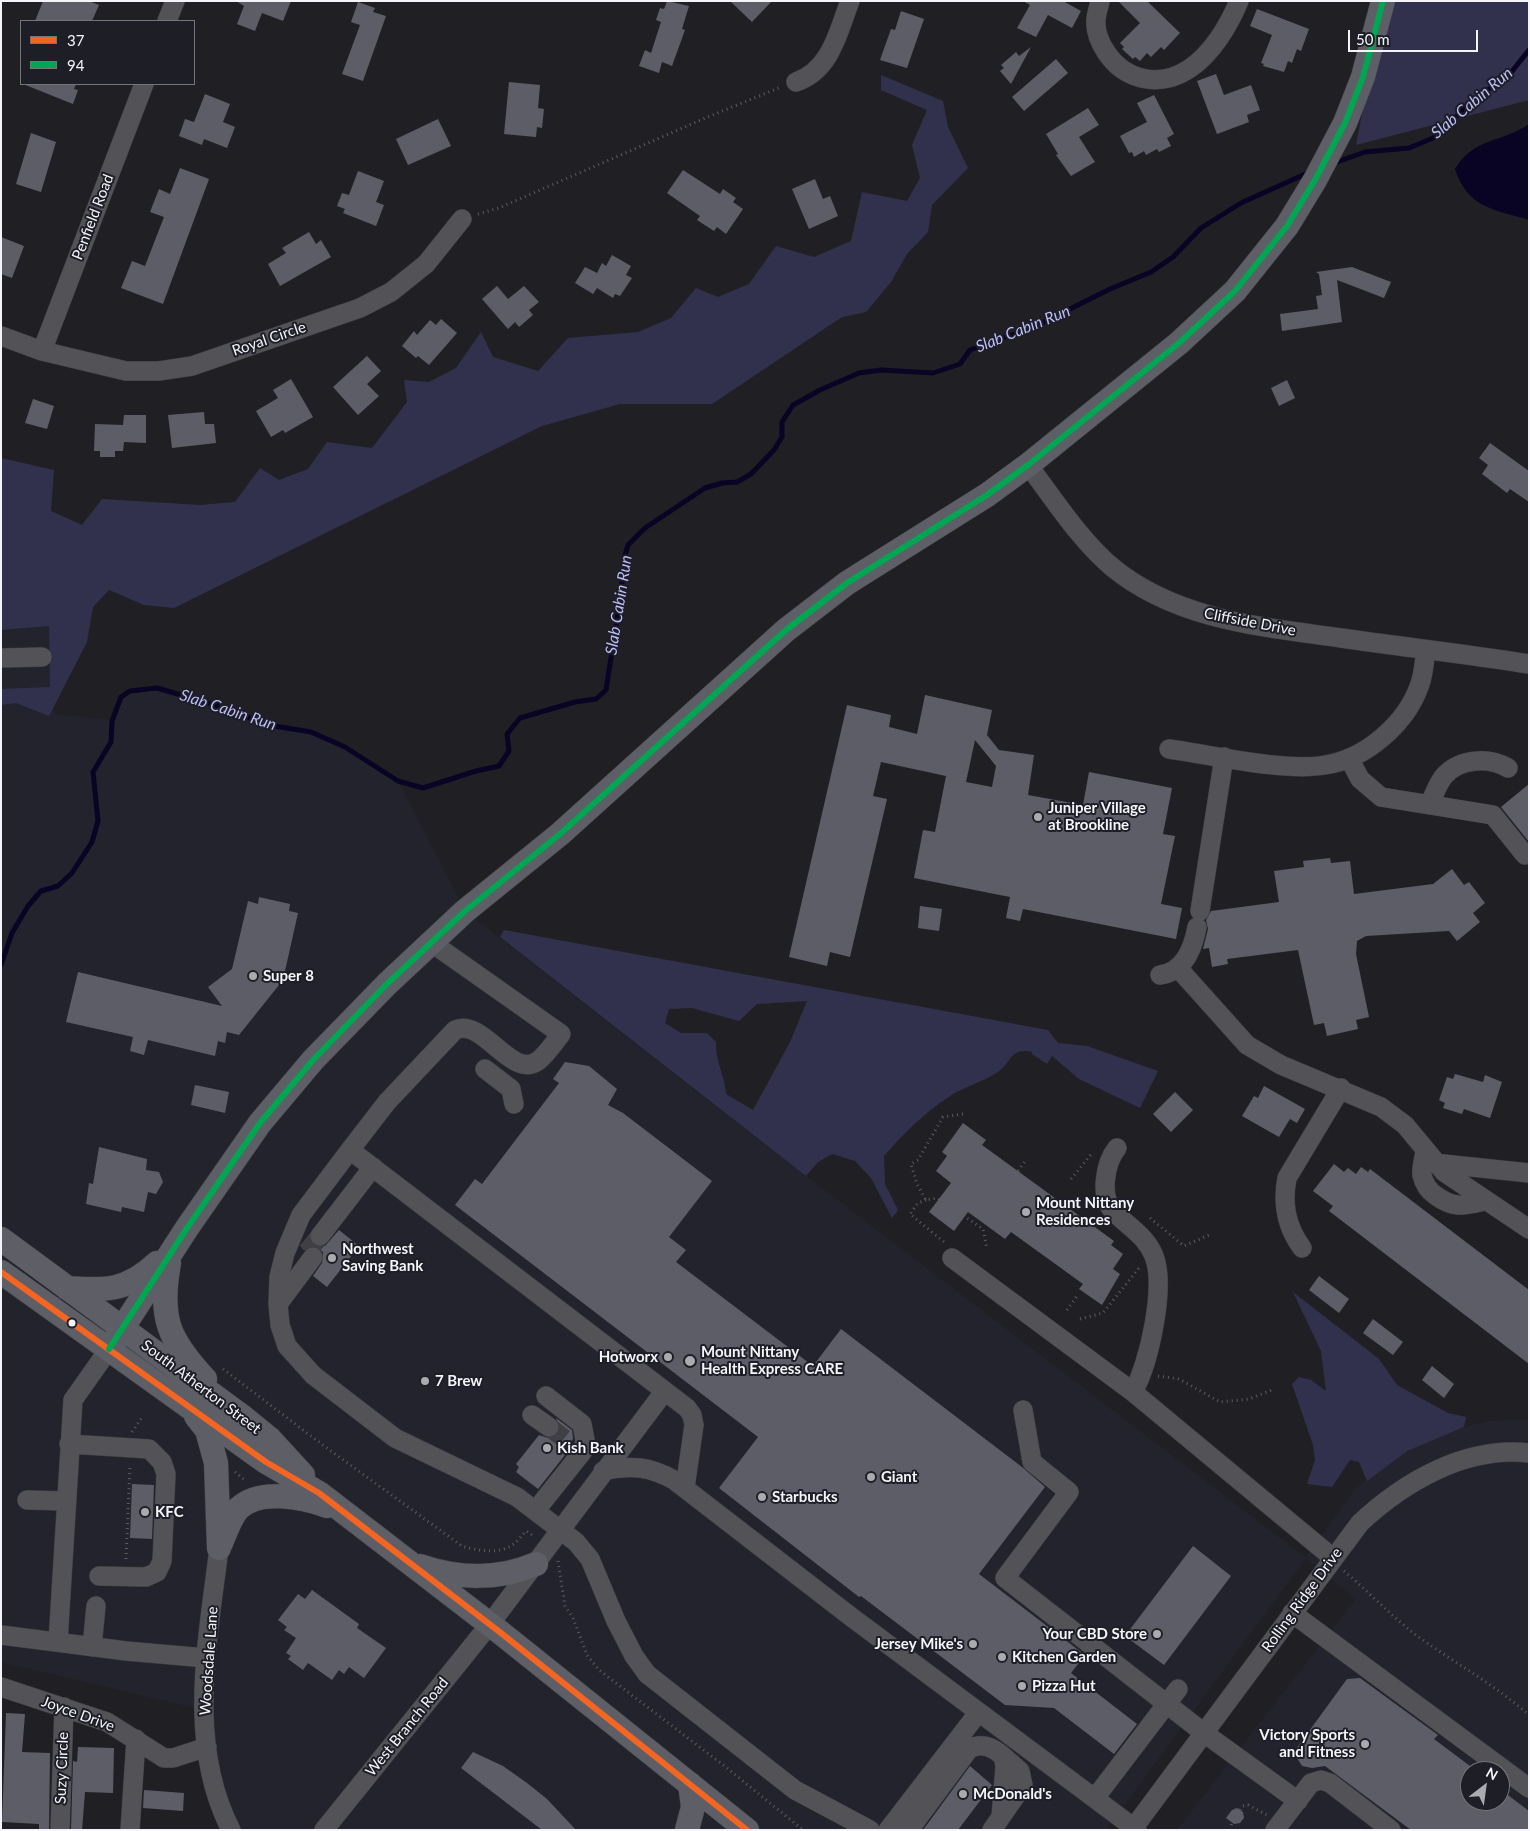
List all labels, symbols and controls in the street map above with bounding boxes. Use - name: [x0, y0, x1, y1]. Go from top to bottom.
- legend: [20, 20, 195, 85]
- scale bar: [1350, 20, 1480, 52]
- text: 50 m: [1356, 30, 1390, 48]
- text: 37: [67, 31, 84, 49]
- text: 94: [67, 56, 84, 74]
- water label: Slab Cabin Run: [1427, 63, 1517, 143]
- street label: Penfield Road: [68, 172, 118, 262]
- water label: Slab Cabin Run: [973, 301, 1073, 357]
- street label: Royal Circle: [230, 318, 308, 360]
- water label: Slab Cabin Run: [602, 554, 636, 656]
- street label: Cliffside Drive: [1203, 604, 1297, 640]
- water label: Slab Cabin Run: [177, 685, 279, 735]
- place label: Juniper Village at Brookline: [1048, 799, 1146, 834]
- marker: Juniper Village at Brookline: [1032, 811, 1044, 823]
- place label: Super 8: [263, 967, 314, 985]
- marker: Super 8: [247, 970, 259, 982]
- place label: Mount Nittany Residences: [1036, 1194, 1134, 1229]
- marker: Mount Nittany Residences: [1020, 1206, 1032, 1218]
- place label: Northwest Saving Bank: [342, 1240, 423, 1275]
- marker: Northwest Saving Bank: [326, 1252, 338, 1264]
- unlabelled marker: [67, 1318, 77, 1328]
- street label: South Atherton Street: [138, 1336, 264, 1438]
- place label: Mount Nittany Health Express CARE: [701, 1343, 843, 1378]
- place label: Hotworx: [599, 1348, 658, 1366]
- marker: Hotworx: [662, 1351, 674, 1363]
- marker: Mount Nittany Health Express CARE: [683, 1354, 697, 1368]
- place label: 7 Brew: [435, 1372, 482, 1390]
- marker: 7 Brew: [419, 1375, 431, 1387]
- place label: Kish Bank: [557, 1439, 624, 1457]
- marker: Kish Bank: [541, 1442, 553, 1454]
- place label: Giant: [881, 1468, 917, 1486]
- marker: Giant: [865, 1471, 877, 1483]
- place label: Starbucks: [772, 1488, 837, 1506]
- marker: Starbucks: [756, 1491, 768, 1503]
- place label: KFC: [155, 1503, 184, 1521]
- marker: KFC: [139, 1506, 151, 1518]
- street label: Rolling Ridge Drive: [1258, 1544, 1346, 1656]
- street label: Woodsdale Lane: [196, 1606, 222, 1716]
- place label: Your CBD Store: [1042, 1625, 1147, 1643]
- marker: Your CBD Store: [1151, 1628, 1163, 1640]
- place label: Jersey Mike's: [874, 1635, 963, 1653]
- marker: Jersey Mike's: [967, 1638, 979, 1650]
- place label: Kitchen Garden: [1012, 1648, 1116, 1666]
- marker: Kitchen Garden: [996, 1651, 1008, 1663]
- street label: West Branch Road: [362, 1674, 452, 1780]
- place label: Pizza Hut: [1032, 1677, 1096, 1695]
- marker: Pizza Hut: [1016, 1680, 1028, 1692]
- street label: Joyce Drive: [39, 1692, 117, 1736]
- place label: Victory Sports and Fitness: [1259, 1726, 1355, 1761]
- street label: Suzy Circle: [52, 1732, 72, 1804]
- marker: Victory Sports and Fitness: [1359, 1738, 1371, 1750]
- north arrow: [1460, 1761, 1510, 1811]
- text: N: [1483, 1763, 1501, 1783]
- place label: McDonald's: [973, 1785, 1052, 1803]
- marker: McDonald's: [957, 1788, 969, 1800]

